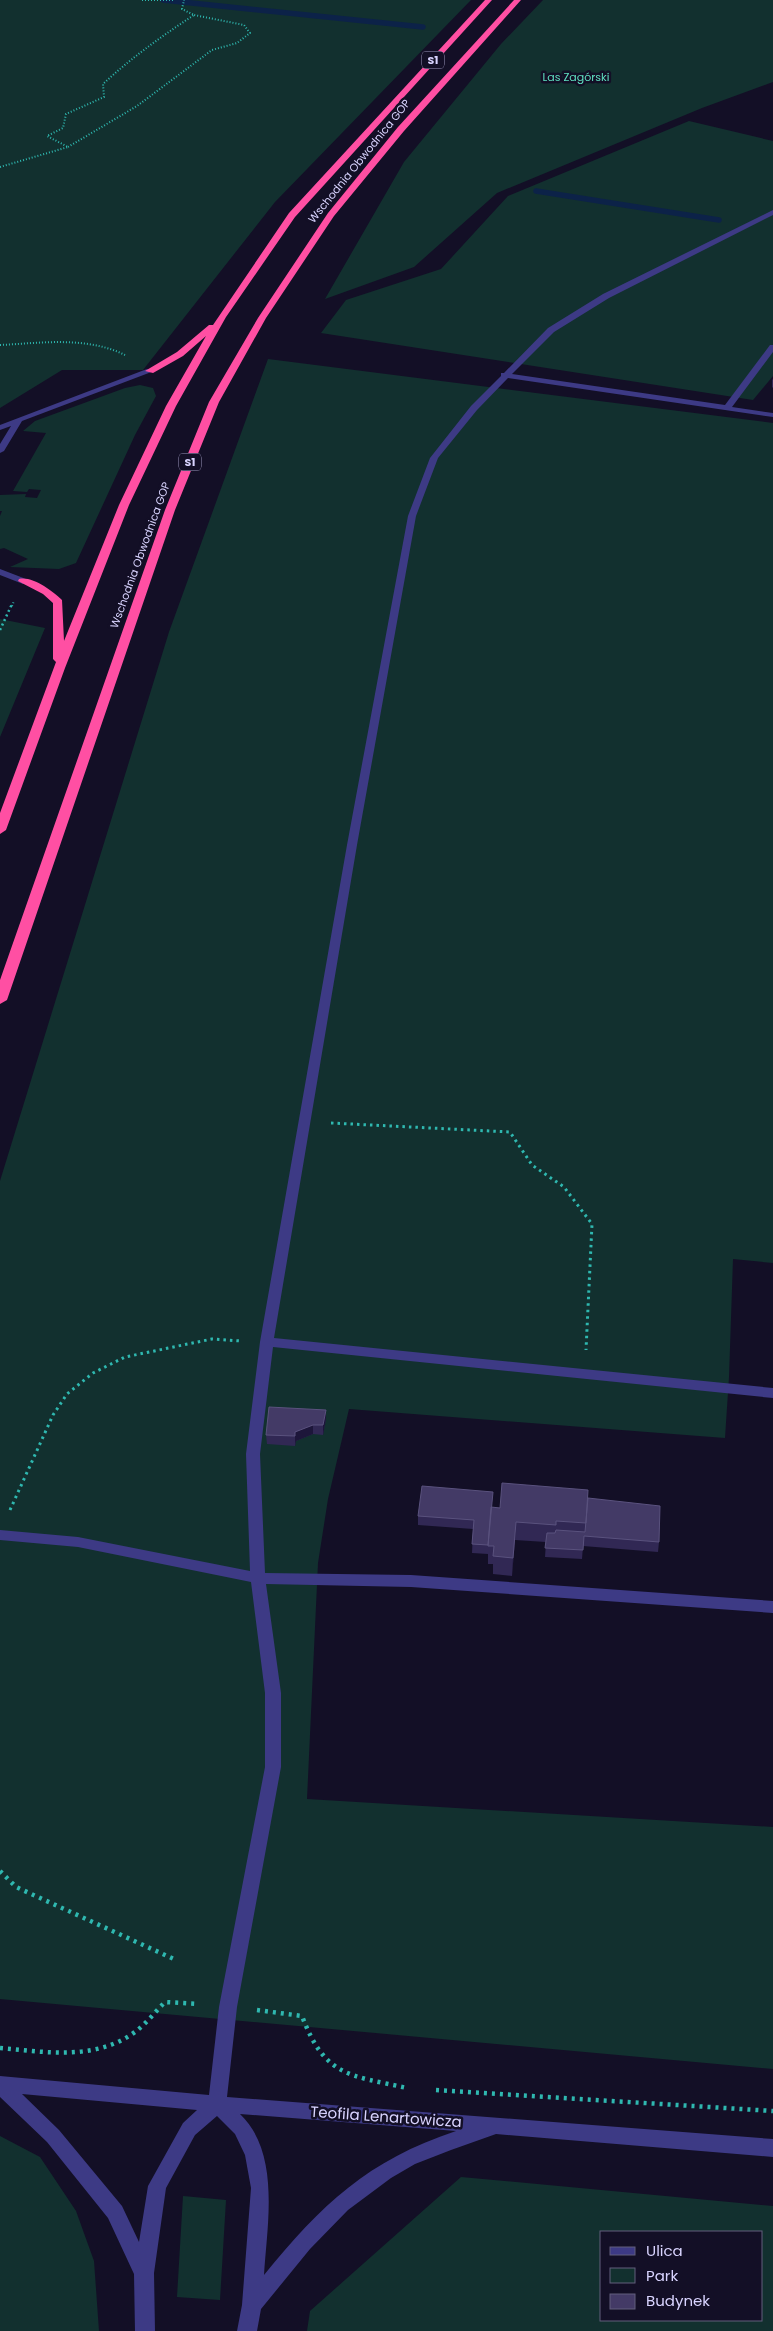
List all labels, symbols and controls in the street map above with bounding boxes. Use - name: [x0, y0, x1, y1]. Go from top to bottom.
- road number: S1: [422, 52, 444, 68]
- park label: Las Zagórski: [543, 69, 610, 85]
- street label: Wschodnia Obwodnica GOP: [304, 96, 414, 226]
- road number: S1: [179, 454, 201, 471]
- street label: Wschodnia Obwodnica GOP: [106, 480, 174, 630]
- street label: Teofila Lenartowicza: [310, 2101, 462, 2132]
- legend: [600, 2231, 763, 2321]
- text: Ulica: [646, 2240, 683, 2261]
- text: Park: [646, 2265, 678, 2286]
- text: Budynek: [646, 2290, 710, 2311]

